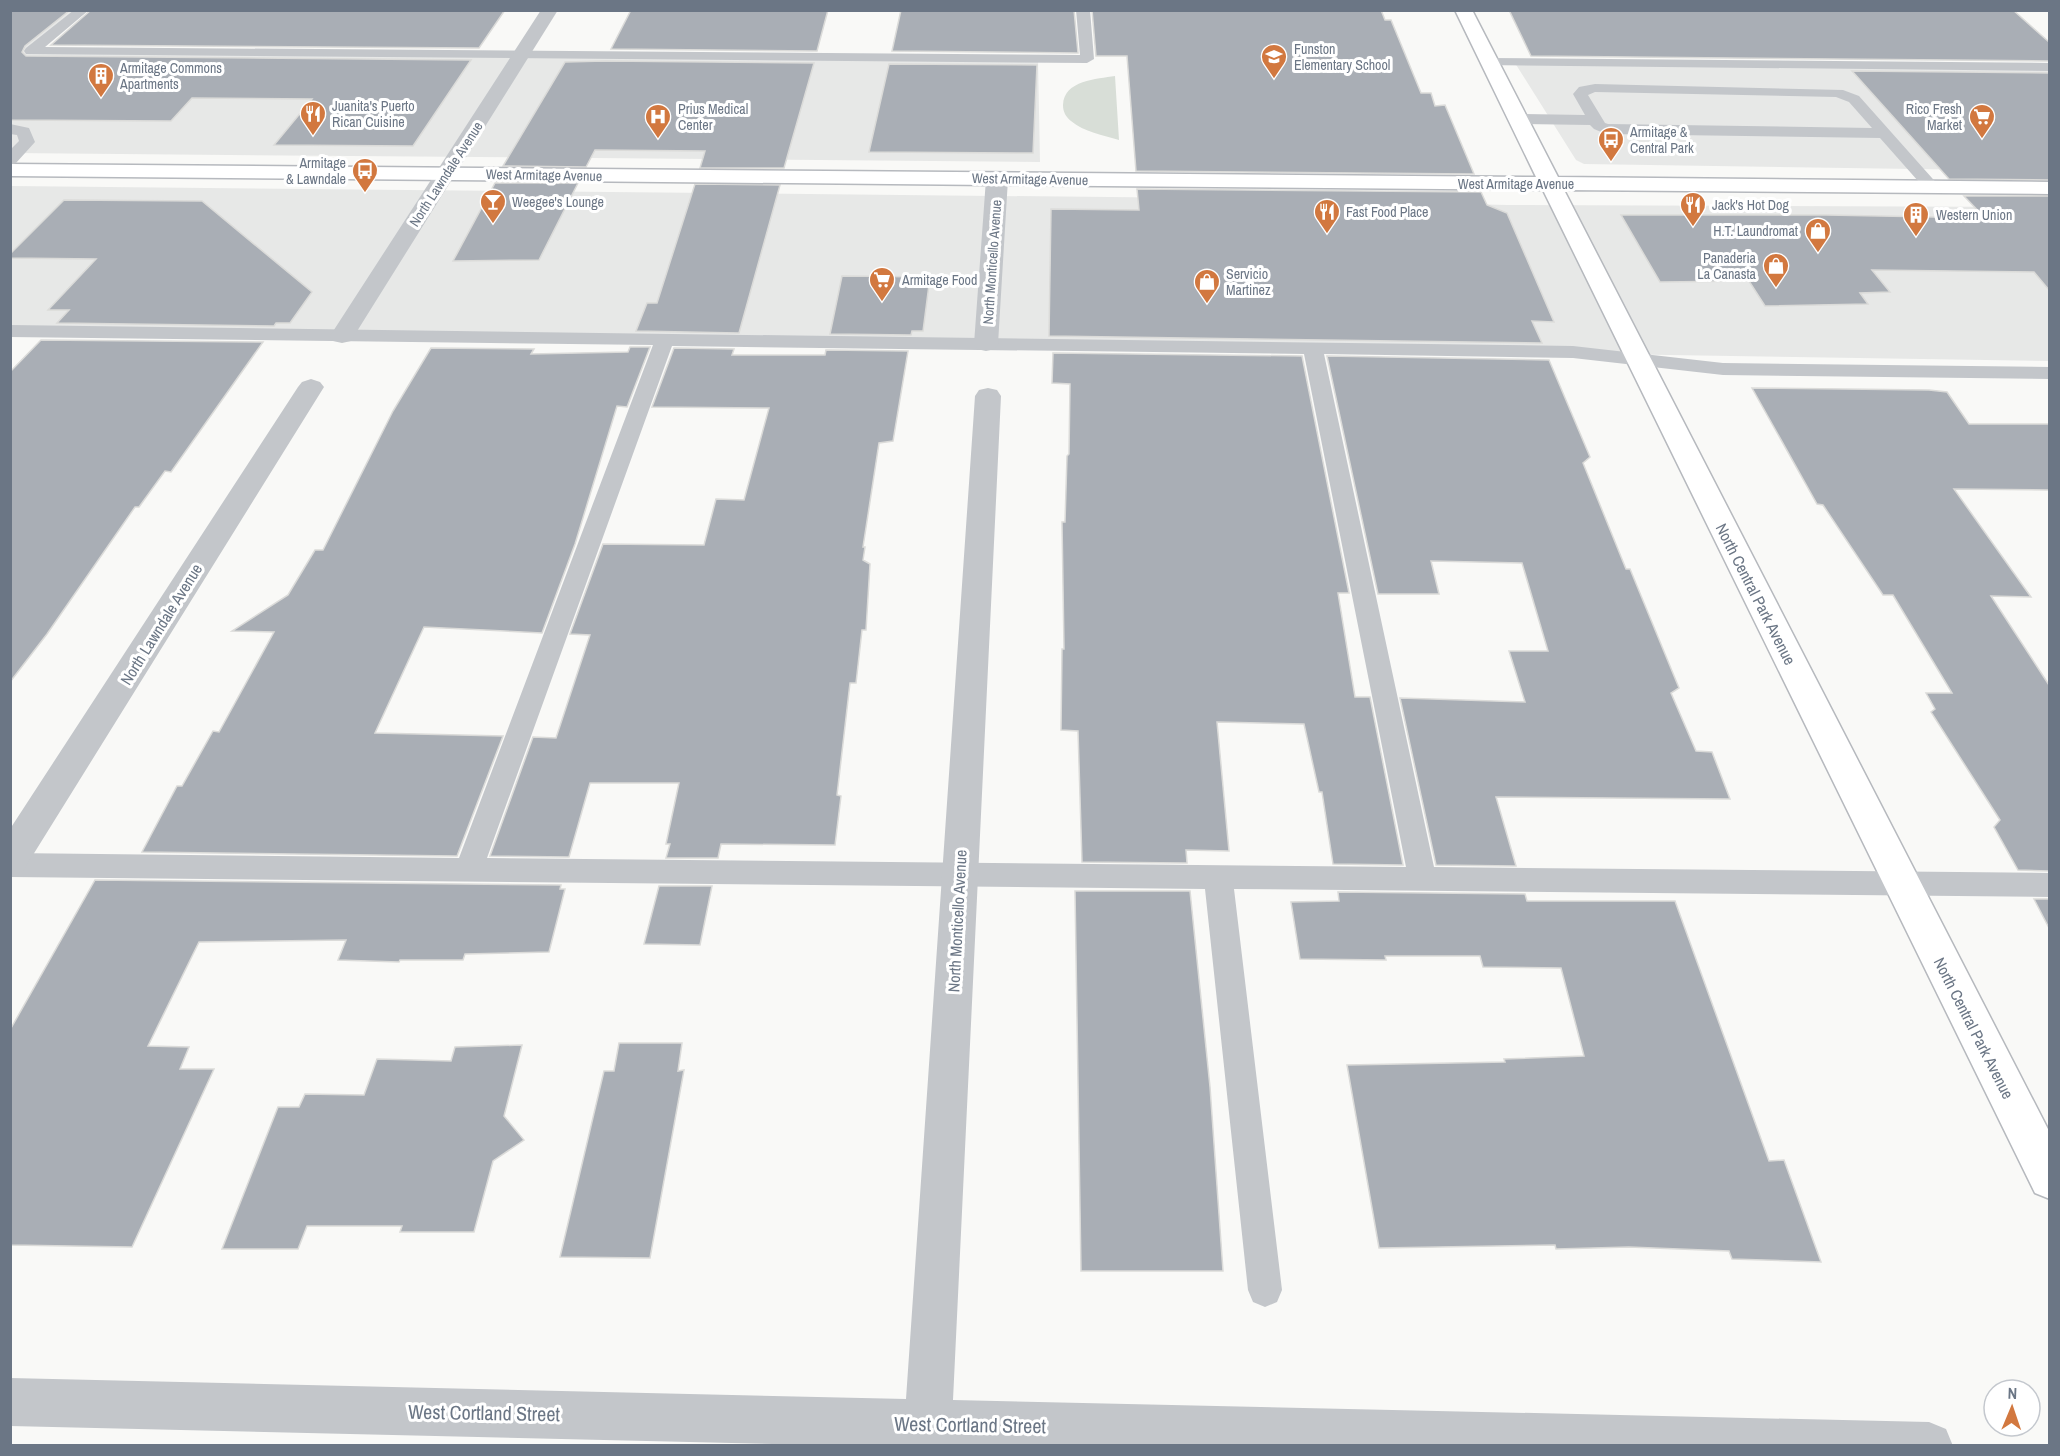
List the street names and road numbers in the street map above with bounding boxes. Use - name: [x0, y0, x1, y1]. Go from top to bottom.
- street label: North Lawndale Avenue: [405, 118, 487, 230]
- street label: West Armitage Avenue: [486, 165, 602, 185]
- street label: West Armitage Avenue: [972, 169, 1088, 189]
- street label: West Armitage Avenue: [1458, 175, 1574, 193]
- street label: North Monticello Avenue: [979, 199, 1005, 325]
- street label: North Central Park Avenue: [1711, 520, 1801, 668]
- street label: North Lawndale Avenue: [115, 559, 207, 689]
- street label: North Monticello Avenue: [942, 849, 972, 993]
- street label: North Central Park Avenue: [1929, 954, 2019, 1102]
- street label: West Cortland Street: [408, 1398, 561, 1427]
- street label: West Cortland Street: [894, 1410, 1047, 1439]

